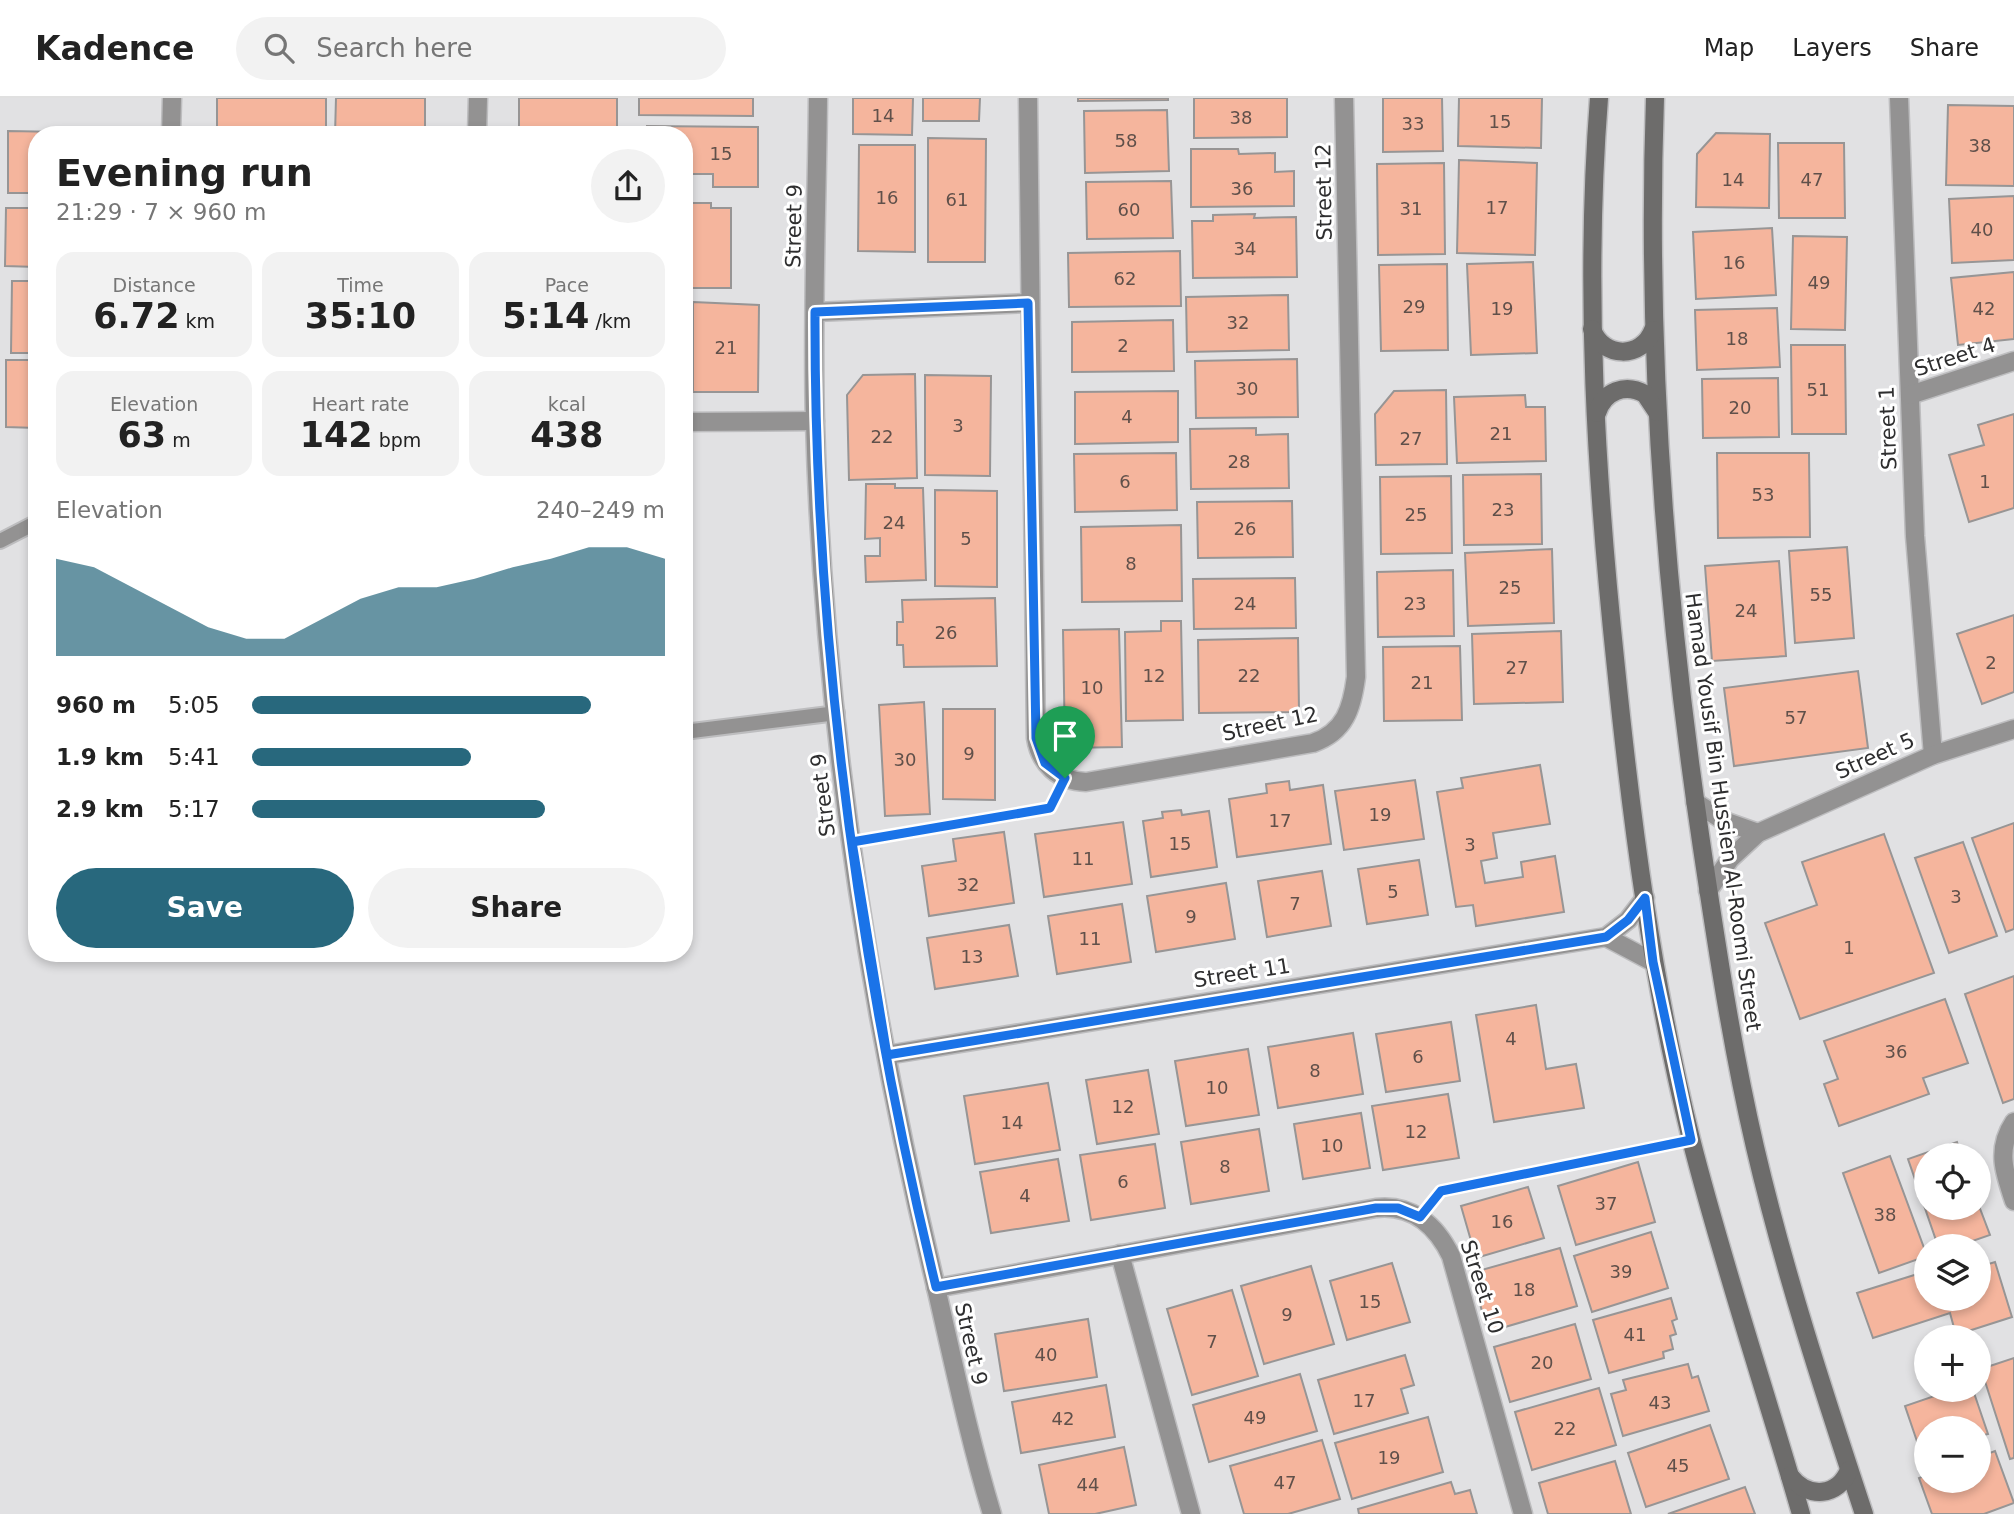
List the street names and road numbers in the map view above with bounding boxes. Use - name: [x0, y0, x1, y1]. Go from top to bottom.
- street label: Street 12: [1311, 143, 1337, 241]
- street label: Street 9: [781, 184, 807, 268]
- street label: Street 4: [1911, 333, 1999, 381]
- street label: Street 1: [1875, 386, 1901, 470]
- street label: Hamad Yousif Bin Hussien Al-Roomi Street: [1680, 591, 1766, 1033]
- street label: Street 12: [1220, 702, 1320, 746]
- street label: Street 5: [1832, 728, 1918, 784]
- street label: Street 9: [806, 752, 840, 838]
- street label: Street 11: [1192, 954, 1292, 992]
- street label: Street 10: [1456, 1237, 1508, 1337]
- street label: Street 9: [950, 1300, 992, 1388]

